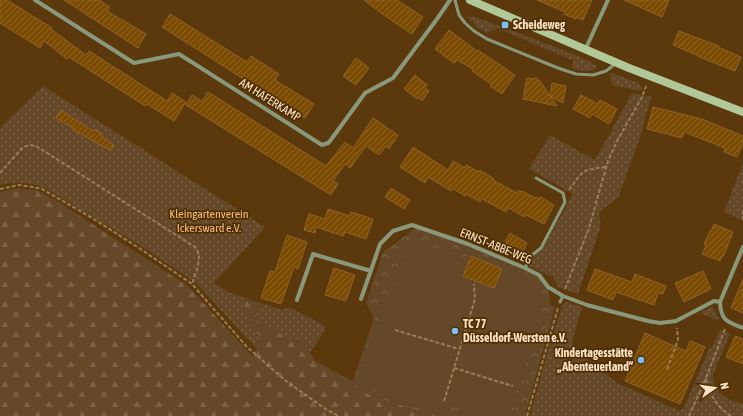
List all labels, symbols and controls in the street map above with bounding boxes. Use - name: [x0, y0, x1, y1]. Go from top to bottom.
- place label: Scheideweg: [513, 18, 566, 32]
- marker: Scheideweg: [500, 20, 510, 30]
- street label: AM HAFERKAMP: [237, 76, 304, 125]
- park label: Kleingartenverein Ickersward e.V.: [169, 207, 249, 235]
- street label: ERNST-ABBE-WEG: [458, 225, 534, 267]
- place label: TC 77 Düsseldorf-Wersten e.V.: [463, 317, 567, 345]
- marker: TC 77 Düsseldorf-Wersten e.V.: [450, 326, 460, 336]
- place label: Kindertagesstätte „Abenteuerland“: [555, 346, 634, 374]
- marker: Kindertagesstätte „Abenteuerland“: [636, 355, 646, 365]
- north arrow: [695, 368, 735, 408]
- text: N: [718, 381, 731, 390]

